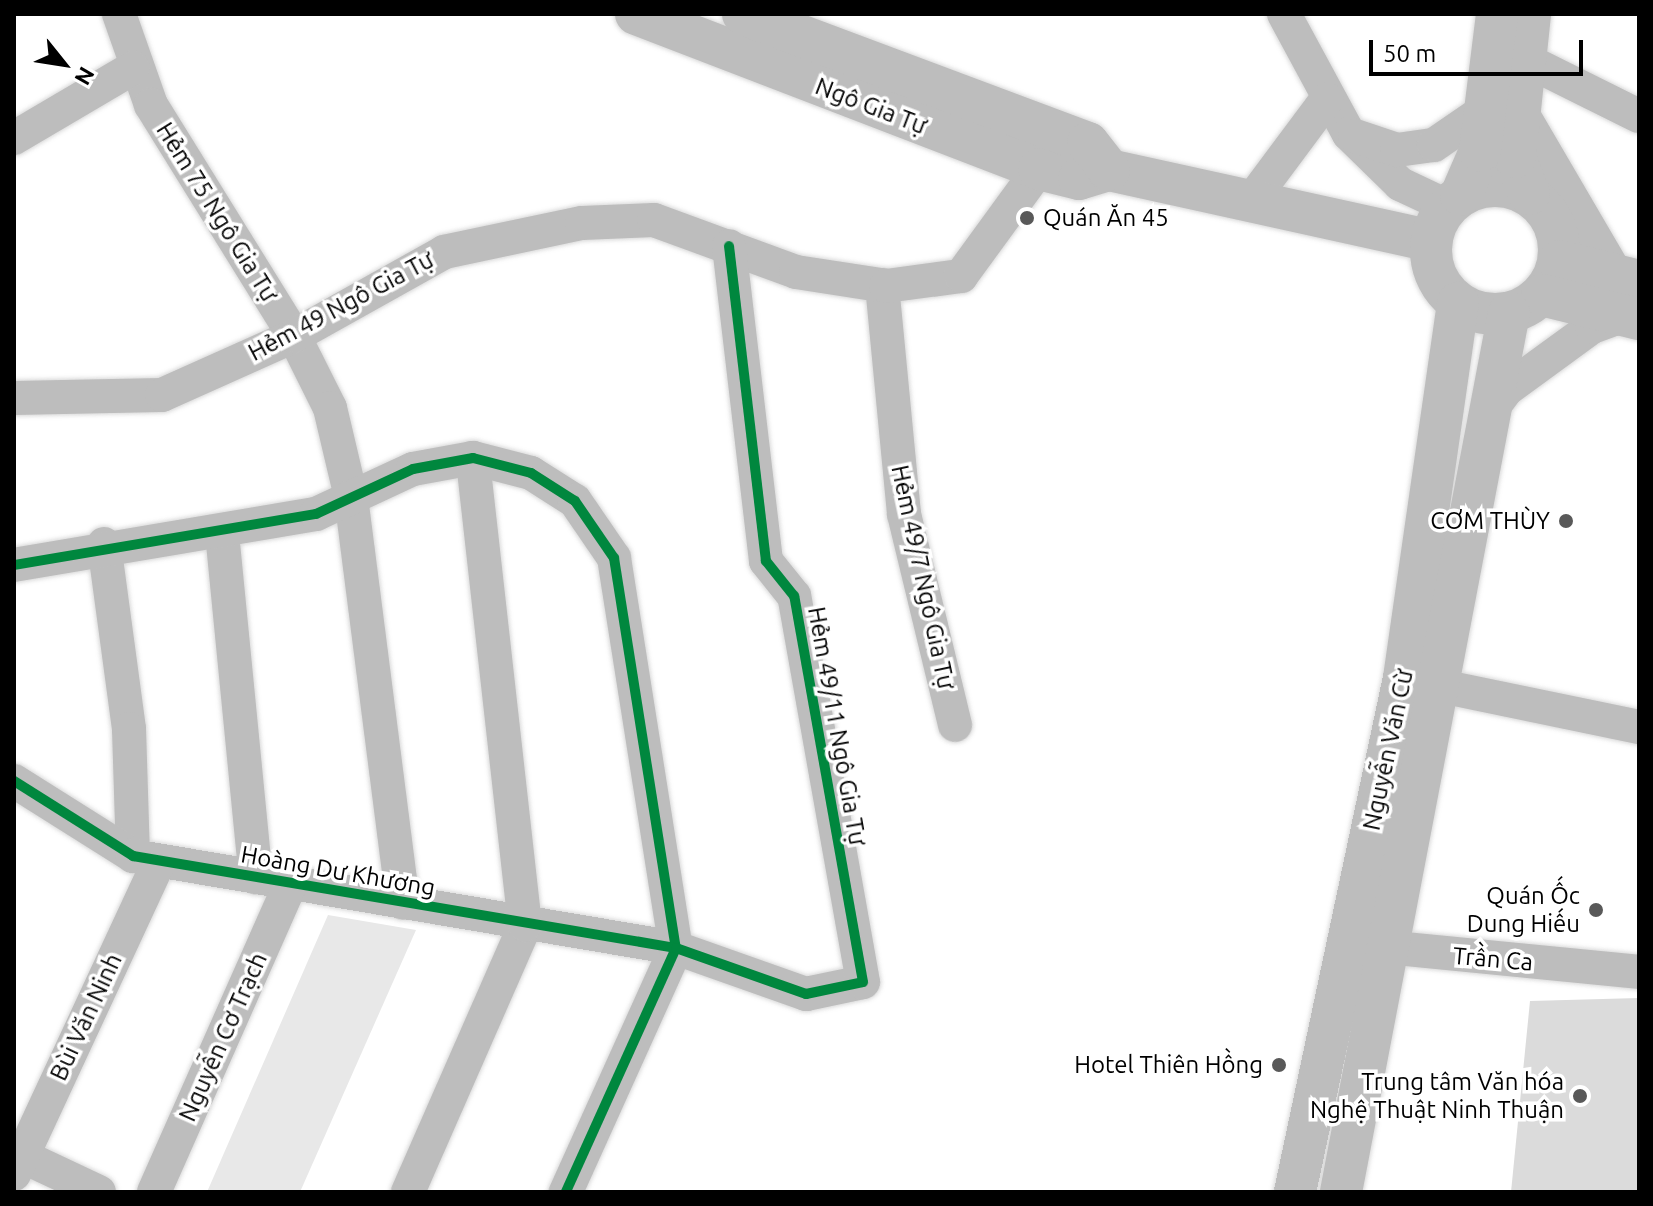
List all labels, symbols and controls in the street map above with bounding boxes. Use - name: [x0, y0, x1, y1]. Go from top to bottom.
- north arrow: [24, 24, 104, 104]
- scale bar: [1373, 24, 1587, 74]
- text: 50 m: [1383, 40, 1436, 67]
- text: N: [70, 63, 100, 90]
- street label: Ngô Gia Tự: [811, 72, 931, 140]
- street label: Hẻm 75 Ngô Gia Tự: [150, 117, 284, 307]
- place label: Quán Ăn 45: [1043, 204, 1169, 232]
- marker: Quán Ăn 45: [1018, 209, 1036, 227]
- street label: Hẻm 49 Ngô Gia Tự: [243, 245, 439, 367]
- street label: Hẻm 49/7 Ngô Gia Tự: [885, 462, 961, 692]
- place label: CƠM THÙY: [1430, 507, 1550, 535]
- marker: CƠM THÙY: [1557, 512, 1575, 530]
- street label: Hẻm 49/11 Ngô Gia Tự: [802, 605, 872, 847]
- street label: Nguyễn Văn Cừ: [1357, 667, 1419, 833]
- street label: Hoàng Dư Khương: [239, 840, 437, 902]
- place label: Quán Ốc Dung Hiếu: [1467, 882, 1580, 938]
- marker: Quán Ốc Dung Hiếu: [1587, 901, 1605, 919]
- street label: Trần Ca: [1452, 941, 1534, 977]
- street label: Nguyễn Cơ Trạch: [173, 948, 273, 1126]
- street label: Bùi Văn Ninh: [44, 949, 128, 1085]
- place label: Hotel Thiên Hồng: [1074, 1051, 1263, 1079]
- marker: Hotel Thiên Hồng: [1270, 1056, 1288, 1074]
- place label: Trung tâm Văn hóa Nghệ Thuật Ninh Thuận: [1310, 1068, 1564, 1124]
- marker: Trung tâm Văn hóa Nghệ Thuật Ninh Thuận: [1571, 1087, 1589, 1105]

